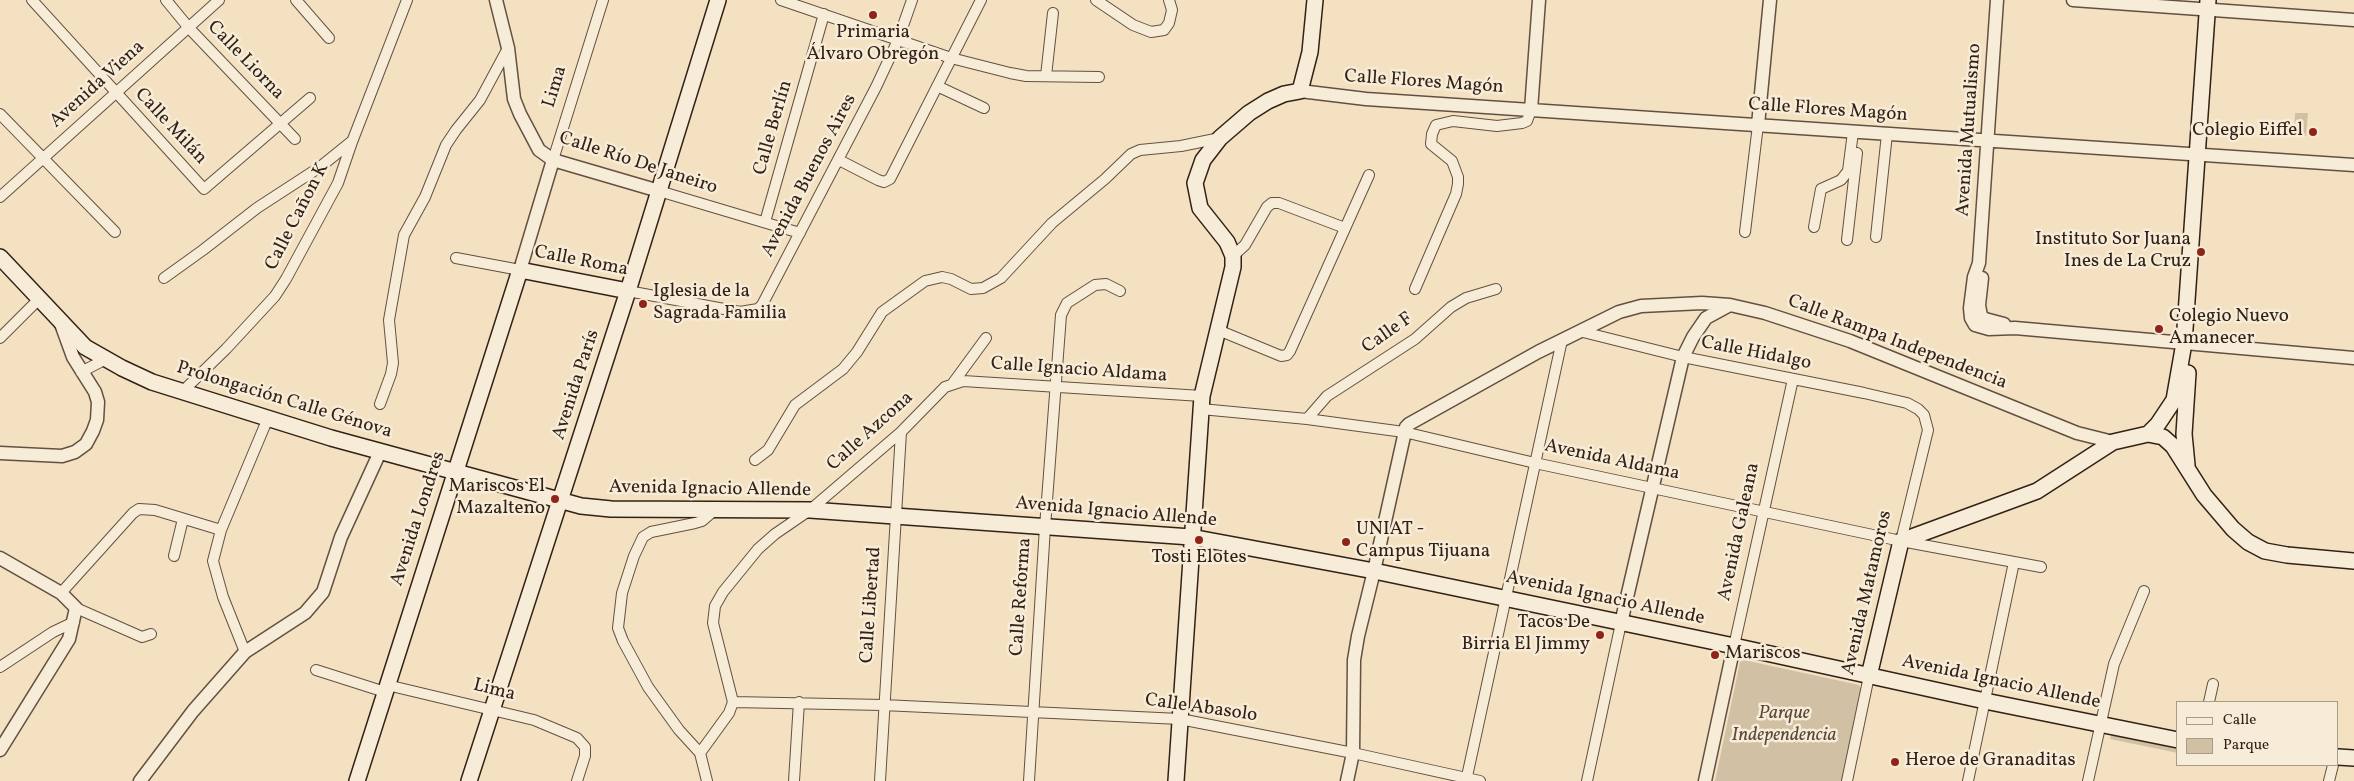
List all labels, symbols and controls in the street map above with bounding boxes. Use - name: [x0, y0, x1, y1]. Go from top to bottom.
- marker: Primaria Álvaro Obregón: [867, 9, 879, 21]
- street label: Calle Liorna: [202, 17, 288, 105]
- place label: Primaria Álvaro Obregón: [807, 23, 939, 67]
- street label: Avenida Viena: [46, 36, 150, 134]
- street label: Avenida Mutualismo: [1953, 43, 1987, 217]
- street label: Lima: [539, 63, 573, 111]
- street label: Calle Flores Magón: [1344, 66, 1504, 100]
- street label: Calle Berlín: [750, 78, 798, 178]
- street label: Calle Milán: [129, 84, 211, 170]
- street label: Avenida Buenos Aires: [757, 91, 863, 261]
- street label: Calle Flores Magón: [1748, 94, 1908, 128]
- place label: Colegio Eiffel: [2192, 121, 2303, 143]
- marker: Colegio Eiffel: [2307, 126, 2319, 138]
- street label: Calle Río De Janeiro: [556, 128, 720, 200]
- street label: Calle Cañon K: [261, 160, 335, 274]
- place label: Instituto Sor Juana Ines de La Cruz: [2035, 230, 2191, 274]
- street label: Calle Roma: [532, 242, 630, 282]
- marker: Instituto Sor Juana Ines de La Cruz: [2195, 246, 2207, 258]
- place label: Iglesia de la Sagrada Familia: [653, 282, 787, 326]
- street label: Calle Rampa Independencia: [1784, 291, 2010, 395]
- marker: Iglesia de la Sagrada Familia: [637, 298, 649, 310]
- place label: Colegio Nuevo Amanecer: [2169, 307, 2289, 351]
- street label: Calle F: [1358, 308, 1418, 360]
- marker: Colegio Nuevo Amanecer: [2153, 323, 2165, 335]
- street label: Avenida París: [548, 327, 606, 443]
- street label: Calle Hidalgo: [1699, 332, 1813, 376]
- street label: Calle Ignacio Aldama: [990, 353, 1168, 389]
- street label: Prolongación Calle Génova: [173, 357, 395, 445]
- street label: Calle Azcona: [823, 387, 919, 477]
- street label: Avenida Aldama: [1542, 436, 1682, 486]
- street label: Avenida Londres: [387, 449, 451, 589]
- street label: Avenida Galeana: [1714, 461, 1766, 603]
- place label: Mariscos El Mazalteno: [448, 477, 545, 521]
- street label: Avenida Ignacio Allende: [609, 477, 811, 503]
- marker: Mariscos El Mazalteno: [549, 493, 561, 505]
- street label: Avenida Ignacio Allende: [1014, 493, 1218, 533]
- street label: Avenida Matamoros: [1838, 508, 1898, 678]
- place label: UNIAT - Campus Tijuana: [1356, 520, 1490, 564]
- marker: Tosti Elotes: [1193, 534, 1205, 546]
- marker: UNIAT - Campus Tijuana: [1340, 536, 1352, 548]
- street label: Calle Reforma: [1006, 537, 1038, 657]
- street label: Calle Libertad: [857, 546, 887, 664]
- place label: Tosti Elotes: [1151, 548, 1247, 570]
- street label: Avenida Ignacio Allende: [1504, 567, 1706, 631]
- place label: Tacos De Birria El Jimmy: [1462, 613, 1590, 657]
- marker: Tacos De Birria El Jimmy: [1594, 629, 1606, 641]
- place label: Mariscos: [1725, 644, 1801, 666]
- marker: Mariscos: [1709, 649, 1721, 661]
- street label: Avenida Ignacio Allende: [1900, 651, 2102, 715]
- street label: Lima: [471, 675, 517, 707]
- street label: Calle Abasolo: [1143, 690, 1259, 728]
- legend: [2176, 701, 2339, 766]
- park label: Parque Independencia: [1732, 704, 1836, 748]
- text: Calle: [2223, 710, 2256, 731]
- text: Parque: [2223, 735, 2269, 756]
- place label: Heroe de Granaditas: [1905, 751, 2076, 773]
- marker: Heroe de Granaditas: [1889, 756, 1901, 768]

